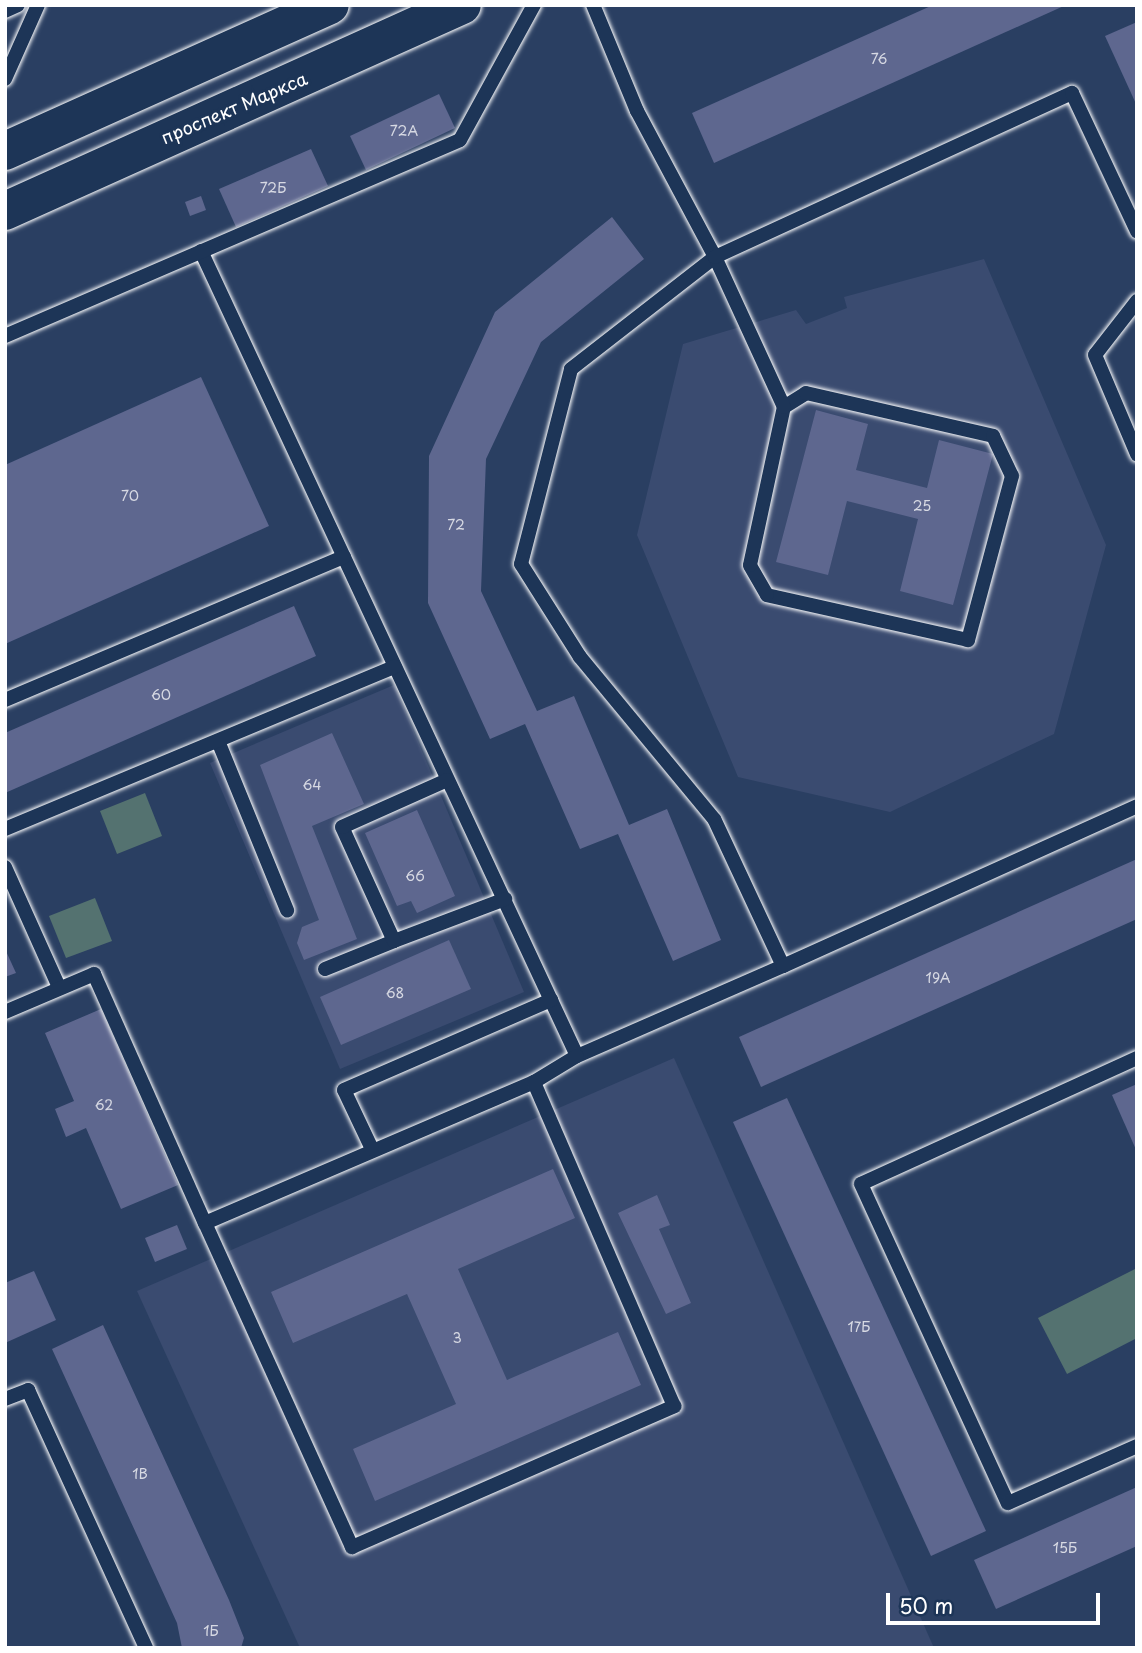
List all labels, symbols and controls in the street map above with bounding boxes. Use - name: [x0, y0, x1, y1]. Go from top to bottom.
- house number: 76: [871, 51, 887, 67]
- street label: проспект Маркса: [157, 67, 311, 149]
- house number: 72А: [390, 123, 418, 139]
- house number: 72Б: [260, 180, 286, 196]
- house number: 70: [121, 488, 139, 504]
- house number: 25: [913, 498, 931, 514]
- house number: 72: [447, 517, 465, 533]
- house number: 60: [151, 687, 171, 703]
- house number: 64: [302, 777, 322, 793]
- house number: 66: [405, 868, 425, 884]
- house number: 19А: [926, 970, 950, 986]
- house number: 68: [386, 985, 404, 1001]
- house number: 62: [95, 1097, 113, 1113]
- house number: 17Б: [848, 1319, 870, 1335]
- house number: 3: [452, 1330, 462, 1346]
- house number: 1В: [132, 1466, 148, 1482]
- house number: 15Б: [1053, 1540, 1077, 1556]
- scale bar: [890, 1580, 1104, 1624]
- text: 50 m: [899, 1589, 953, 1621]
- house number: 1Б: [203, 1623, 219, 1639]

